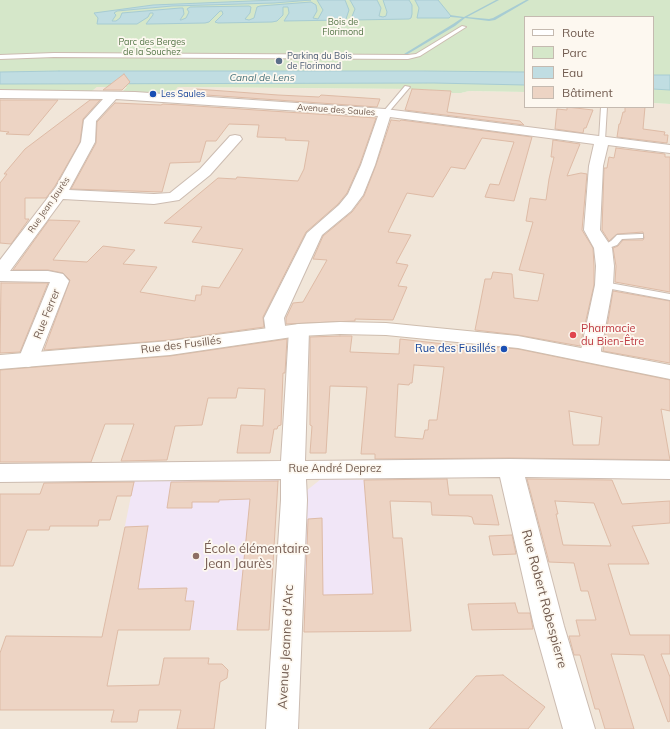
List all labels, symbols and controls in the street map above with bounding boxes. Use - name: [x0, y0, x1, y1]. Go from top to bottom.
- legend: [524, 16, 654, 108]
- park label: Bois de Florimond: [322, 17, 364, 38]
- text: Route: [562, 25, 595, 40]
- park label: Parc des Berges de la Souchez: [118, 37, 186, 58]
- text: Parc: [562, 45, 587, 60]
- place label: Parking du Bois de Florimond: [287, 51, 352, 72]
- marker: Parking du Bois de Florimond: [274, 56, 284, 66]
- text: Eau: [562, 65, 583, 80]
- water label: Canal de Lens: [229, 72, 295, 84]
- text: Bâtiment: [562, 85, 613, 100]
- marker: Les Saules: [148, 89, 158, 99]
- place label: Les Saules: [161, 89, 205, 99]
- street label: Avenue des Saules: [296, 102, 376, 118]
- street label: Rue Jean Jaurès: [26, 175, 72, 235]
- street label: Rue Ferrer: [31, 287, 63, 341]
- place label: Pharmacie du Bien-Être: [581, 322, 644, 348]
- marker: Pharmacie du Bien-Être: [568, 330, 578, 340]
- street label: Rue des Fusillés: [140, 334, 222, 356]
- place label: Rue des Fusillés: [415, 342, 496, 356]
- marker: Rue des Fusillés: [499, 344, 509, 354]
- street label: Rue André Deprez: [288, 462, 382, 476]
- street label: Rue Robert Robespierre: [518, 528, 570, 670]
- place label: École élémentaire Jean Jaurès: [204, 541, 309, 572]
- marker: École élémentaire Jean Jaurès: [191, 551, 201, 561]
- street label: Avenue Jeanne d'Arc: [275, 584, 297, 710]

